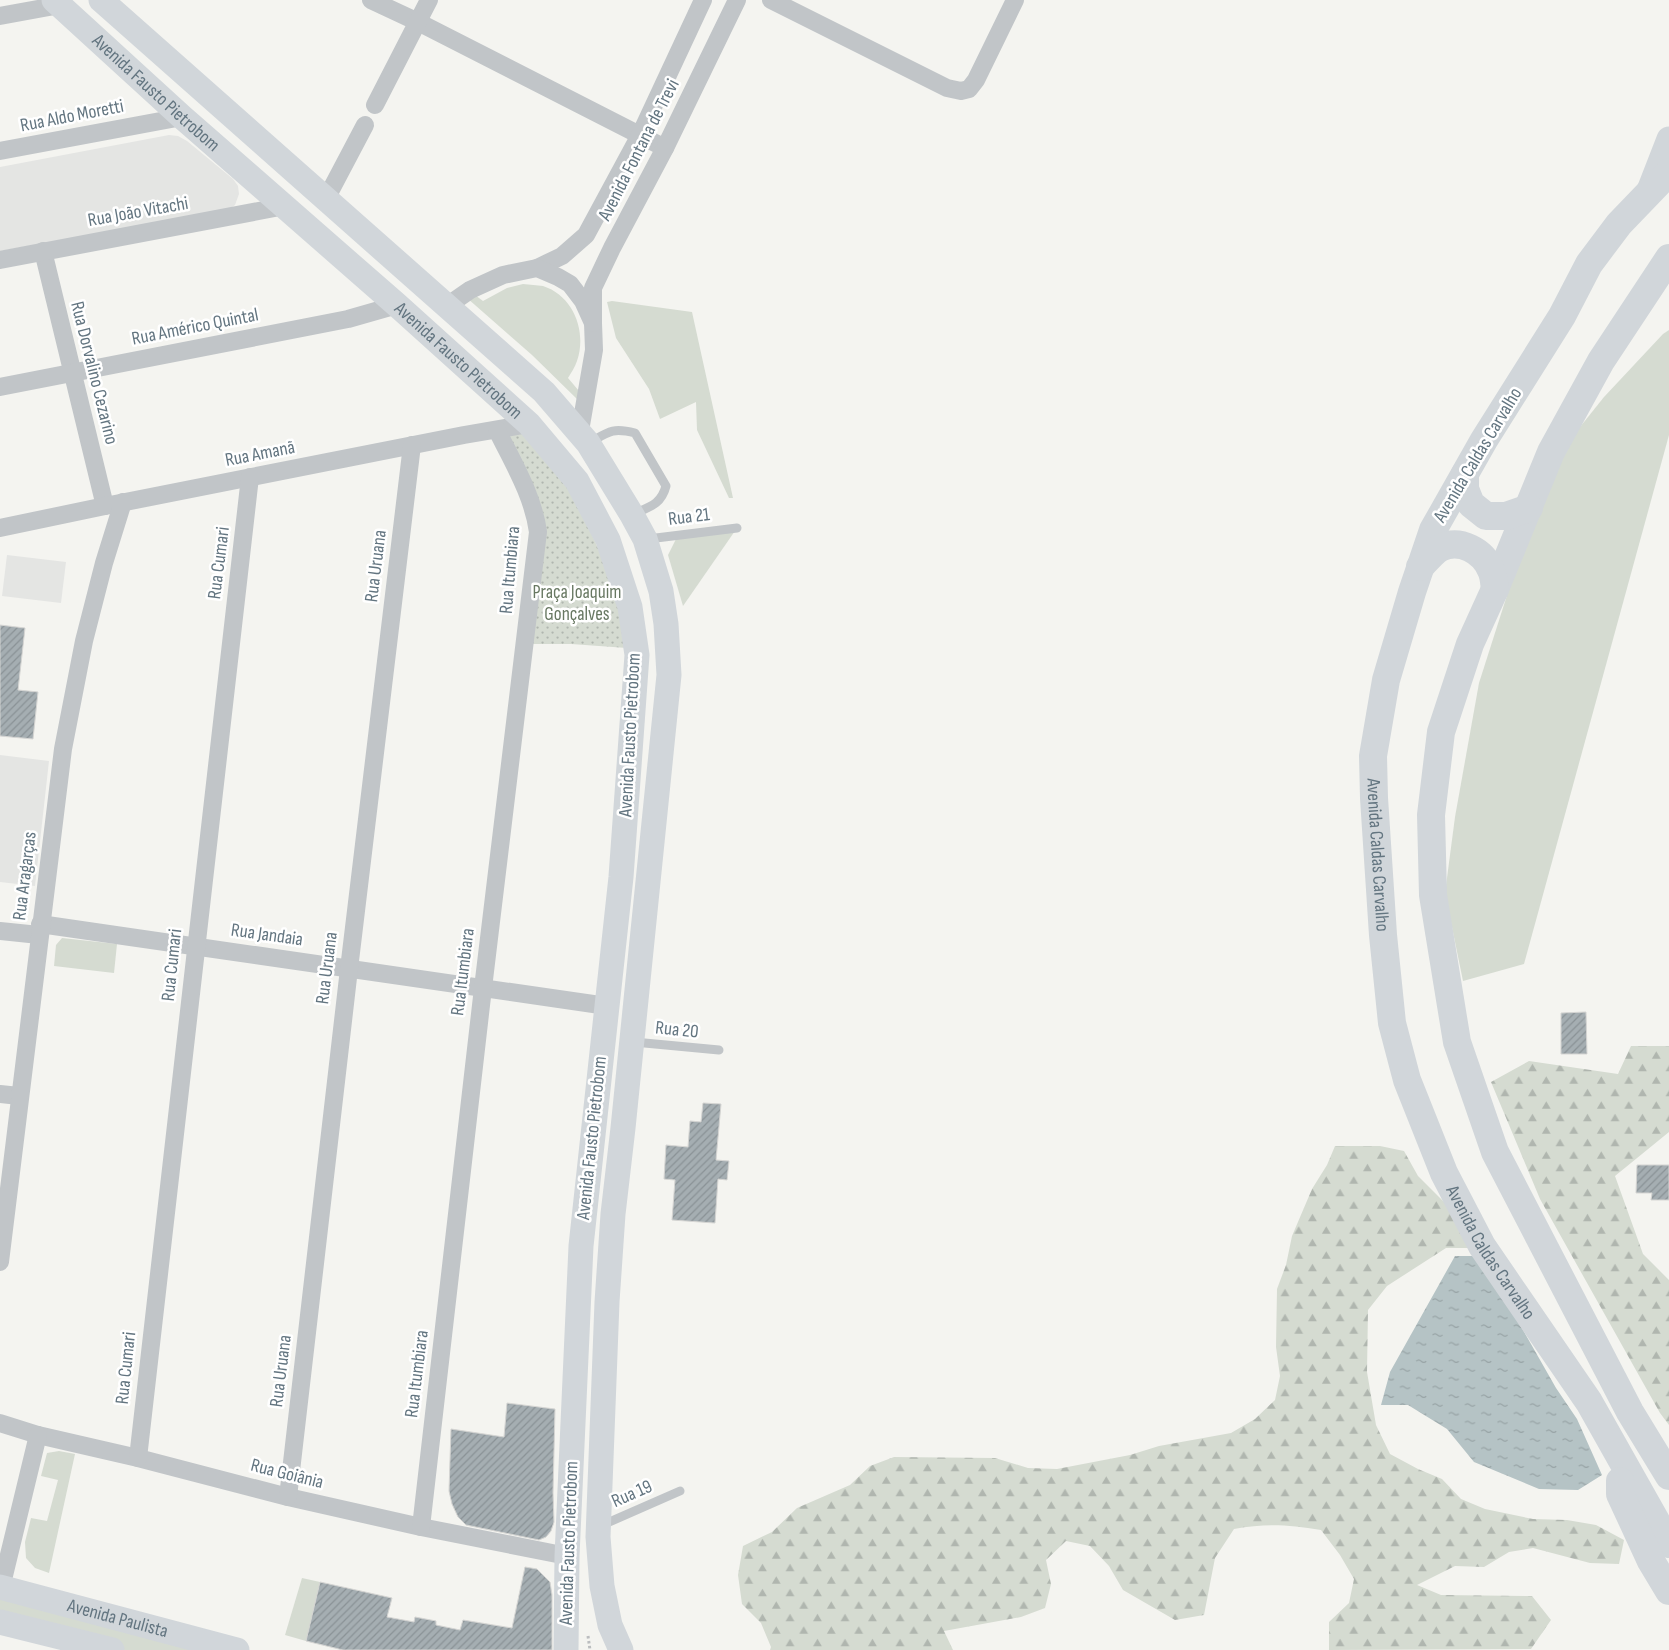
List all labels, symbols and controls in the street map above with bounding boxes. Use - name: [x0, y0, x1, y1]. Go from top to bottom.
- street label: Avenida Fausto Pietrobom: [87, 29, 225, 156]
- street label: Avenida Fontana de Trevi: [593, 75, 685, 225]
- street label: Rua Aldo Moretti: [18, 95, 126, 137]
- street label: Rua João Vitachi: [86, 192, 190, 232]
- street label: Avenida Fausto Pietrobom: [389, 296, 527, 424]
- street label: Rua Dorvalino Cezarino: [65, 299, 123, 447]
- street label: Rua Américo Quintal: [130, 303, 260, 351]
- street label: Avenida Caldas Carvalho: [1428, 383, 1527, 527]
- street label: Rua Amanã: [223, 436, 297, 472]
- street label: Rua 21: [667, 503, 711, 531]
- street label: Rua Itumbiara: [495, 525, 525, 615]
- street label: Rua Cumari: [203, 526, 235, 600]
- street label: Rua Uruana: [360, 529, 392, 603]
- park label: Praça Joaquim Gonçalves: [533, 581, 621, 626]
- street label: Avenida Fausto Pietrobom: [614, 652, 646, 819]
- street label: Avenida Caldas Carvalho: [1362, 777, 1394, 932]
- street label: Rua Aragarças: [8, 830, 42, 922]
- street label: Rua Jandaia: [230, 919, 304, 951]
- street label: Rua Itumbiara: [446, 927, 480, 1017]
- street label: Rua Cumari: [157, 928, 187, 1002]
- street label: Rua Uruana: [311, 931, 343, 1005]
- street label: Rua 20: [654, 1016, 700, 1044]
- street label: Avenida Fausto Pietrobom: [572, 1055, 612, 1222]
- street label: Avenida Caldas Carvalho: [1440, 1181, 1540, 1324]
- street label: Rua Itumbiara: [400, 1329, 434, 1419]
- street label: Rua Cumari: [111, 1331, 141, 1405]
- street label: Rua Uruana: [265, 1334, 297, 1408]
- street label: Rua Goiânia: [248, 1454, 326, 1494]
- street label: Avenida Fausto Pietrobom: [555, 1461, 583, 1626]
- street label: Rua 19: [608, 1475, 656, 1513]
- street label: Avenida Paulista: [64, 1594, 171, 1643]

